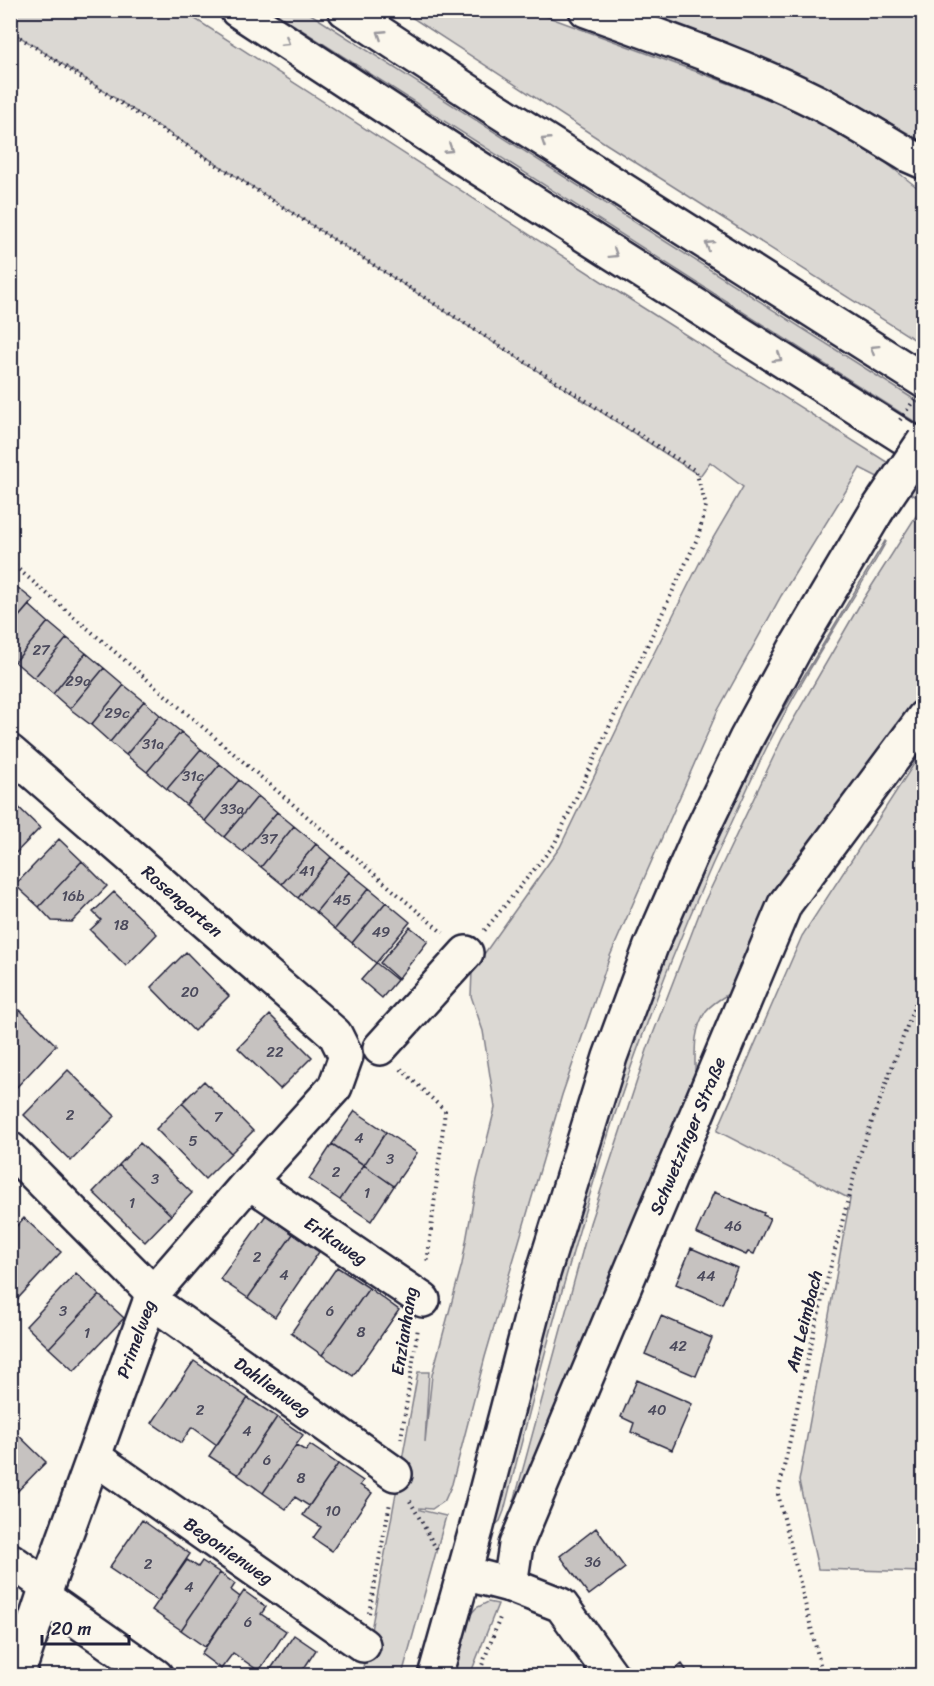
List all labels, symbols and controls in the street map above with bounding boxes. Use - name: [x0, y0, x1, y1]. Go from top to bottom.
- one-way arrow: [377, 30, 387, 42]
- one-way arrow: [280, 35, 290, 47]
- one-way arrow: [540, 137, 551, 148]
- one-way arrow: [443, 142, 454, 153]
- one-way arrow: [705, 241, 715, 253]
- one-way arrow: [608, 246, 618, 258]
- one-way arrow: [870, 345, 880, 357]
- one-way arrow: [772, 351, 782, 363]
- house number: 27: [32, 637, 51, 663]
- house number: 29a: [65, 668, 91, 694]
- house number: 29c: [104, 700, 130, 726]
- house number: 31a: [142, 731, 165, 757]
- house number: 31c: [182, 763, 205, 789]
- house number: 33a: [220, 796, 244, 822]
- house number: 37: [261, 826, 279, 852]
- street label: Rosengarten: [134, 857, 231, 946]
- house number: 41: [299, 858, 315, 884]
- house number: 16b: [61, 883, 85, 909]
- house number: 45: [333, 887, 351, 913]
- house number: 18: [113, 912, 129, 938]
- house number: 49: [372, 919, 390, 945]
- house number: 20: [181, 979, 199, 1005]
- house number: 22: [266, 1039, 284, 1065]
- street label: Schwetzinger Straße: [640, 1052, 735, 1220]
- house number: 2: [66, 1102, 75, 1128]
- house number: 7: [214, 1104, 224, 1130]
- house number: 4: [354, 1125, 364, 1151]
- house number: 5: [188, 1128, 198, 1154]
- house number: 3: [386, 1146, 394, 1172]
- house number: 2: [332, 1159, 341, 1185]
- house number: 3: [151, 1166, 159, 1192]
- house number: 1: [364, 1180, 370, 1206]
- house number: 1: [129, 1190, 135, 1216]
- street label: Erikaweg: [297, 1208, 374, 1274]
- house number: 46: [724, 1213, 742, 1239]
- house number: 2: [253, 1244, 262, 1270]
- house number: 4: [279, 1262, 289, 1288]
- house number: 44: [697, 1263, 715, 1289]
- street label: Am Leimbach: [776, 1267, 832, 1376]
- street label: Enzianhang: [381, 1284, 427, 1378]
- street label: Primelweg: [107, 1295, 165, 1383]
- house number: 3: [59, 1298, 67, 1324]
- house number: 6: [326, 1298, 334, 1324]
- house number: 8: [356, 1319, 366, 1345]
- house number: 1: [84, 1320, 90, 1346]
- house number: 42: [669, 1333, 687, 1359]
- street label: Dahlienweg: [227, 1348, 318, 1426]
- house number: 2: [196, 1397, 205, 1423]
- house number: 40: [648, 1397, 666, 1423]
- house number: 4: [242, 1418, 252, 1444]
- house number: 6: [263, 1447, 271, 1473]
- house number: 8: [296, 1465, 306, 1491]
- house number: 10: [325, 1498, 341, 1524]
- street label: Begonienweg: [177, 1508, 280, 1594]
- house number: 36: [585, 1549, 601, 1575]
- house number: 2: [144, 1551, 153, 1577]
- house number: 4: [184, 1574, 194, 1600]
- scale bar: [42, 1608, 129, 1646]
- house number: 6: [244, 1609, 252, 1635]
- text: 20 m: [51, 1613, 91, 1645]

